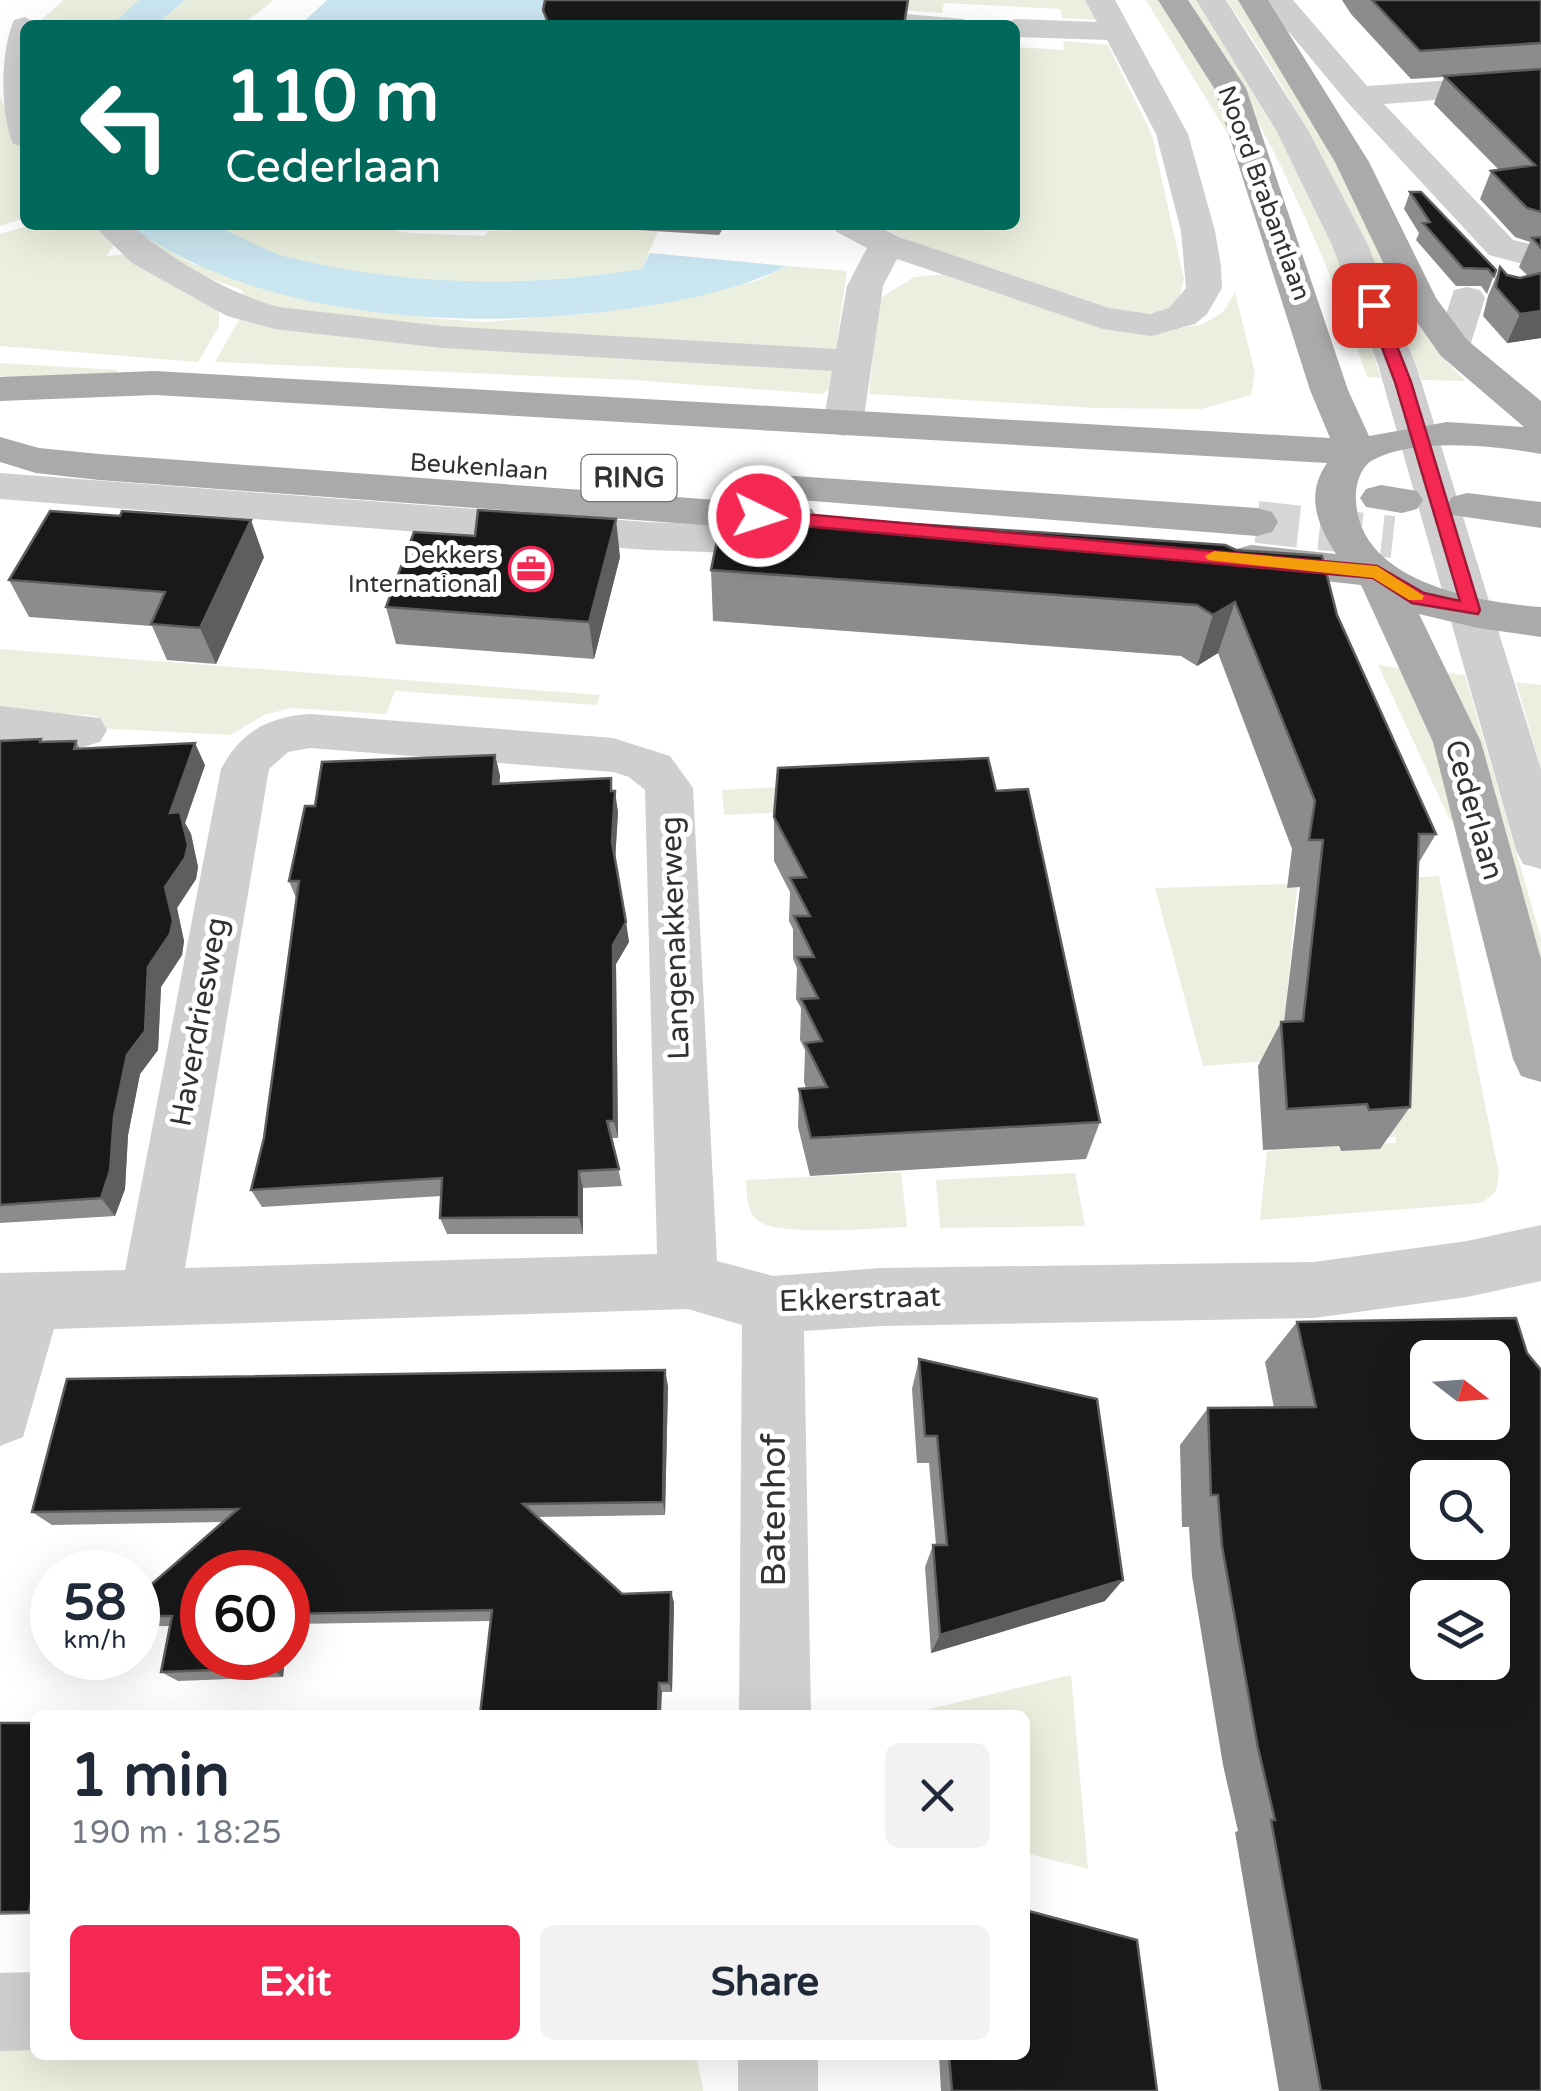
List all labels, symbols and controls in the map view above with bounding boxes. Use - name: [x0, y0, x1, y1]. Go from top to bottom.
- text: 110 m: [225, 56, 439, 140]
- icon: left: [60, 60, 190, 190]
- street label: Noord Brabantlaan: [1211, 82, 1317, 304]
- text: Cederlaan: [225, 141, 441, 195]
- pin: [1332, 263, 1417, 348]
- icon: arrive: [1347, 278, 1402, 333]
- street label: Beukenlaan: [409, 447, 549, 487]
- road number: RING: [582, 455, 676, 501]
- position arrow: [707, 464, 811, 568]
- place label: Dekkers International: [348, 540, 498, 599]
- office icon: Dekkers International: [508, 546, 554, 592]
- street label: Cederlaan: [1436, 736, 1512, 884]
- street label: Langenakkerweg: [652, 816, 698, 1060]
- street label: Haverdriesweg: [162, 915, 236, 1129]
- street label: Ekkerstraat: [778, 1278, 942, 1320]
- north arrow: [1410, 1340, 1510, 1440]
- map controls: [1410, 1340, 1510, 1680]
- street label: Batenhof: [753, 1433, 795, 1587]
- button: search: [1410, 1460, 1510, 1560]
- speed limit sign: 60: [180, 1550, 310, 1680]
- text: 58: [64, 1573, 126, 1633]
- button: layers: [1410, 1580, 1510, 1680]
- text: km/h: [64, 1625, 126, 1655]
- text: 1 min: [70, 1740, 230, 1812]
- button: close: [885, 1743, 990, 1848]
- text: 190 m · 18:25: [70, 1814, 282, 1852]
- button: Exit: [70, 1925, 520, 2040]
- button: Share: [540, 1925, 990, 2040]

